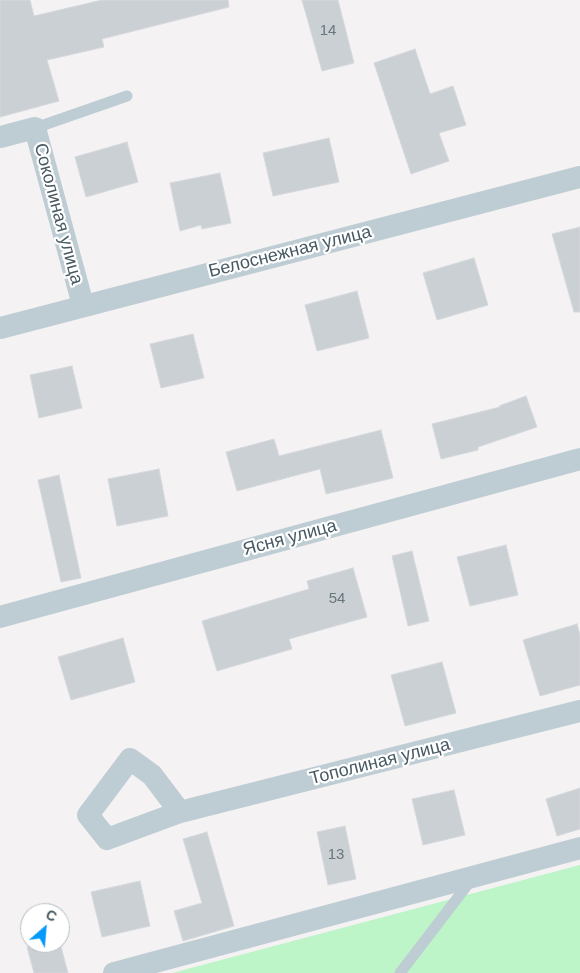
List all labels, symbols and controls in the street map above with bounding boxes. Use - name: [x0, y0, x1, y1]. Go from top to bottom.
- house number: 14: [320, 22, 336, 40]
- street label: Соколиная улица: [29, 141, 87, 287]
- street label: Белоснежная улица: [206, 221, 374, 283]
- street label: Ясня улица: [241, 515, 339, 561]
- house number: 54: [329, 590, 345, 608]
- street label: Тополиная улица: [308, 734, 452, 790]
- house number: 13: [328, 846, 344, 864]
- north arrow: [20, 903, 70, 953]
- text: С: [43, 906, 59, 925]

